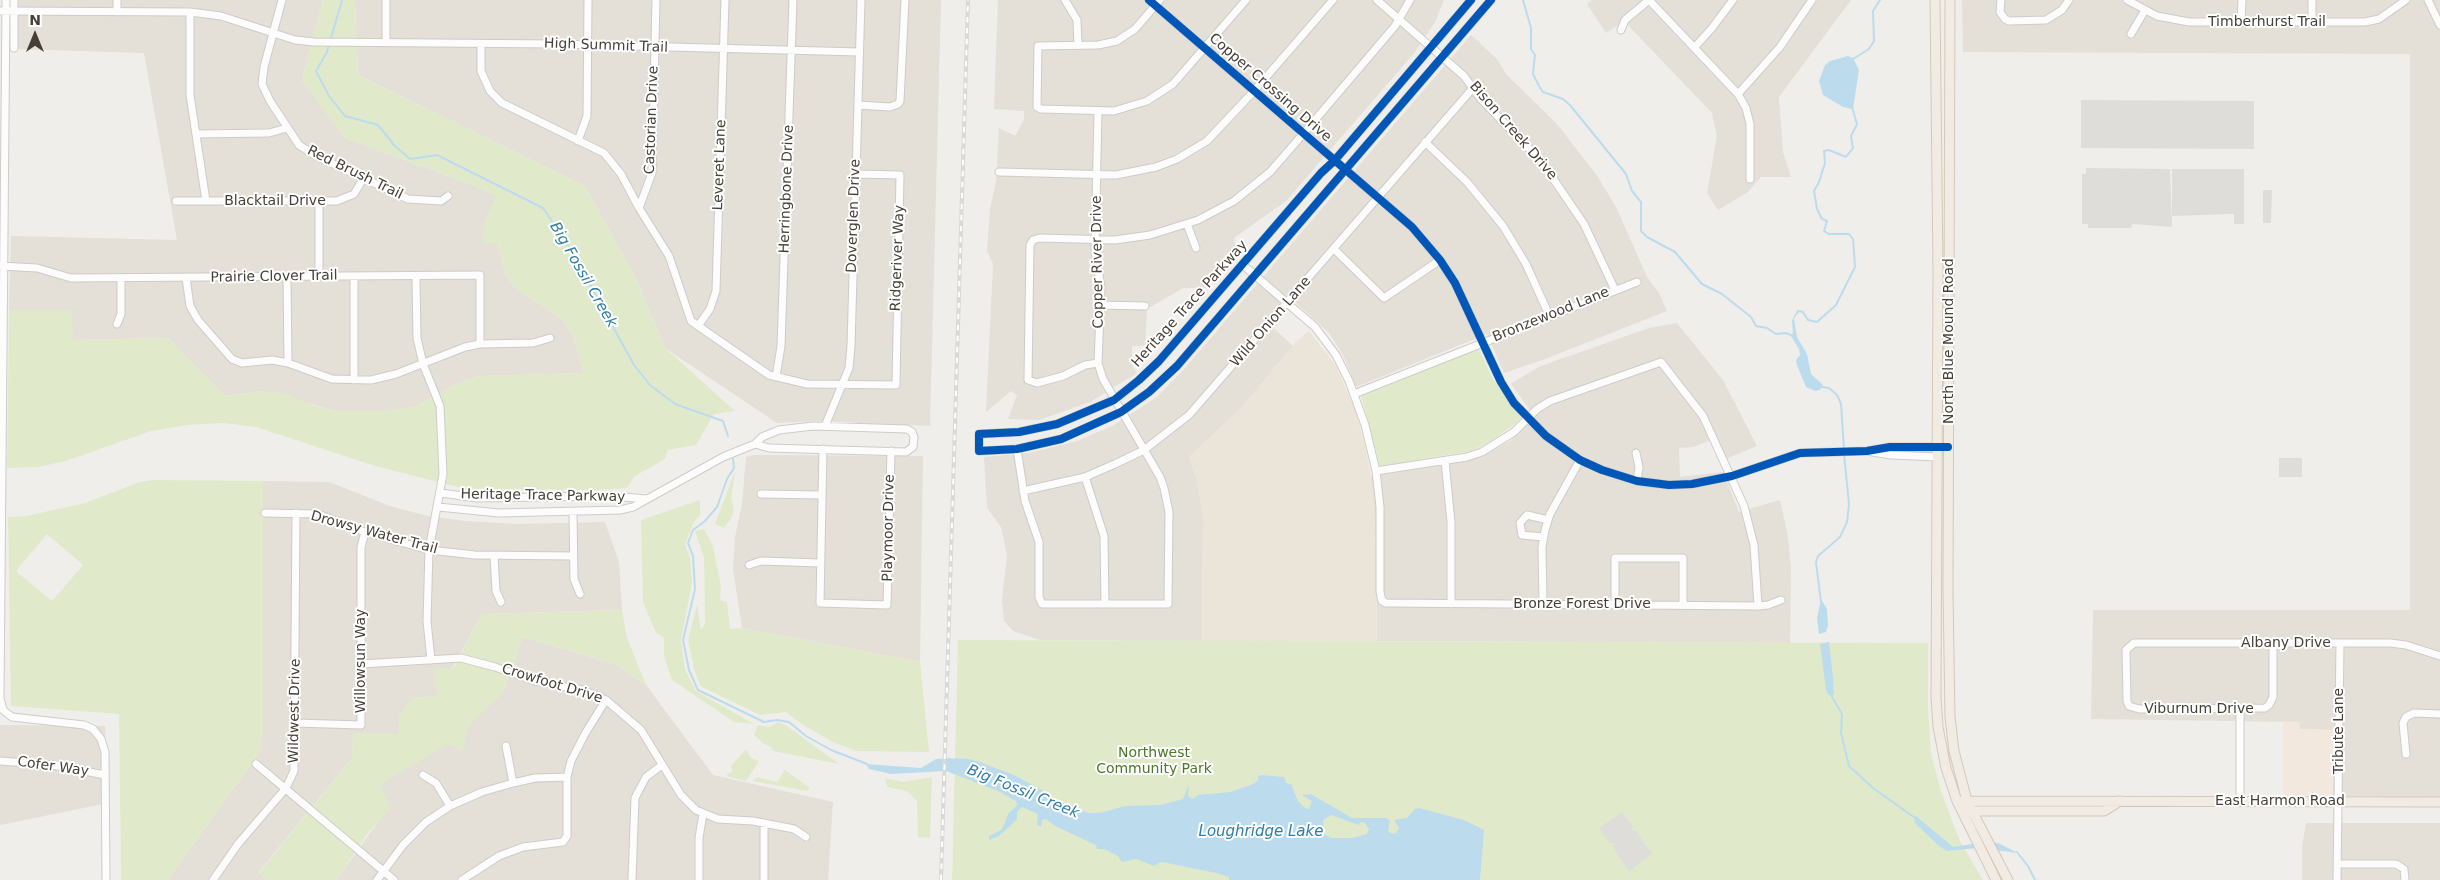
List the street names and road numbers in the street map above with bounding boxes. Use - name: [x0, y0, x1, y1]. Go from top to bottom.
- street label: Timberhurst Trail: [2208, 14, 2326, 30]
- street label: Copper Crossing Drive: [1205, 30, 1335, 146]
- street label: High Summit Trail: [544, 35, 668, 57]
- street label: Castorian Drive: [642, 65, 662, 175]
- street label: Bison Creek Drive: [1466, 78, 1560, 184]
- street label: Leveret Lane: [710, 119, 730, 211]
- street label: Herringbone Drive: [776, 124, 798, 254]
- street label: Red Brush Trail: [304, 143, 406, 203]
- street label: Doverglen Drive: [844, 159, 864, 273]
- street label: Blacktail Drive: [224, 193, 326, 209]
- street label: Copper River Drive: [1088, 195, 1108, 329]
- street label: Ridgeriver Way: [888, 204, 908, 312]
- street label: Heritage Trace Parkway: [1129, 237, 1251, 371]
- street label: North Blue Mound Road: [1941, 258, 1957, 424]
- street label: Prairie Clover Trail: [210, 267, 338, 287]
- street label: Wild Onion Lane: [1227, 273, 1315, 371]
- street label: Bronzewood Lane: [1490, 284, 1612, 346]
- street label: Playmoor Drive: [880, 474, 898, 582]
- street label: Heritage Trace Parkway: [460, 486, 626, 506]
- street label: Drowsy Water Trail: [309, 508, 439, 558]
- street label: Bronze Forest Drive: [1513, 596, 1651, 612]
- street label: Willowsun Way: [353, 609, 369, 713]
- street label: Albany Drive: [2241, 635, 2331, 651]
- street label: Wildwest Drive: [286, 658, 304, 764]
- street label: Crowfoot Drive: [500, 661, 604, 707]
- street label: Tribute Lane: [2331, 688, 2347, 774]
- street label: Viburnum Drive: [2144, 701, 2254, 717]
- street label: Cofer Way: [16, 754, 90, 780]
- street label: East Harmon Road: [2215, 793, 2345, 809]

